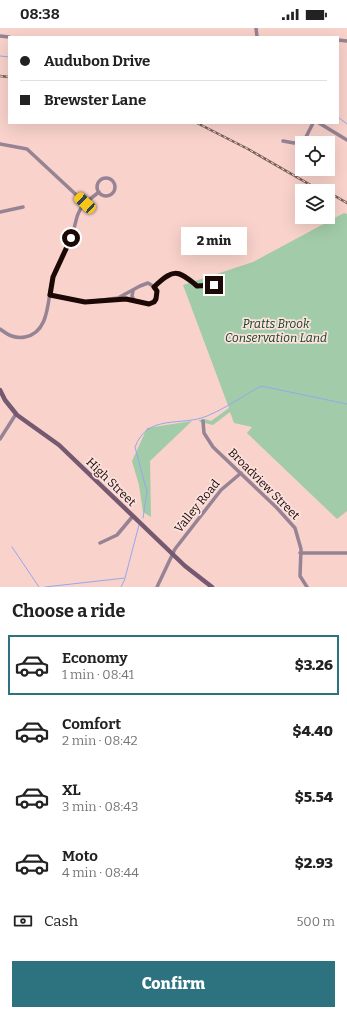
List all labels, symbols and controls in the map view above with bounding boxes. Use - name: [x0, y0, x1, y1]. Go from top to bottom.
- text: 08:38: [20, 5, 60, 23]
- text: Audubon Drive: [44, 52, 150, 70]
- text: Brewster Lane: [44, 91, 146, 109]
- map controls: [295, 136, 335, 224]
- button: locate: [295, 136, 335, 176]
- button: layers: [295, 184, 335, 224]
- car: [72, 190, 98, 216]
- callout: 2 min: [181, 227, 247, 255]
- route start: [62, 229, 80, 247]
- text: 2 min: [197, 233, 231, 248]
- route end: [205, 276, 223, 294]
- park label: Pratts Brook Conservation Land: [225, 317, 327, 345]
- street label: Broadview Street: [225, 445, 303, 523]
- street label: High Street: [83, 455, 139, 510]
- street label: Valley Road: [171, 477, 223, 535]
- text: Choose a ride: [12, 600, 125, 622]
- icon: car: [14, 647, 50, 683]
- text: Economy: [62, 649, 128, 667]
- text: $3.26: [295, 656, 333, 674]
- text: 1 min · 08:41: [62, 667, 134, 682]
- icon: car: [14, 713, 50, 749]
- text: Comfort: [62, 715, 121, 733]
- text: $4.40: [293, 722, 333, 740]
- text: 2 min · 08:42: [62, 733, 138, 748]
- icon: car: [14, 779, 50, 815]
- text: XL: [62, 781, 81, 799]
- text: $5.54: [295, 788, 333, 806]
- text: 3 min · 08:43: [62, 799, 138, 814]
- icon: car: [14, 845, 50, 881]
- text: Moto: [62, 847, 98, 865]
- text: $2.93: [295, 854, 333, 872]
- text: 4 min · 08:44: [62, 865, 139, 880]
- icon: cash: [12, 910, 34, 932]
- text: Cash: [44, 912, 78, 930]
- text: 500 m: [296, 914, 335, 929]
- button: Confirm: [12, 961, 335, 1007]

